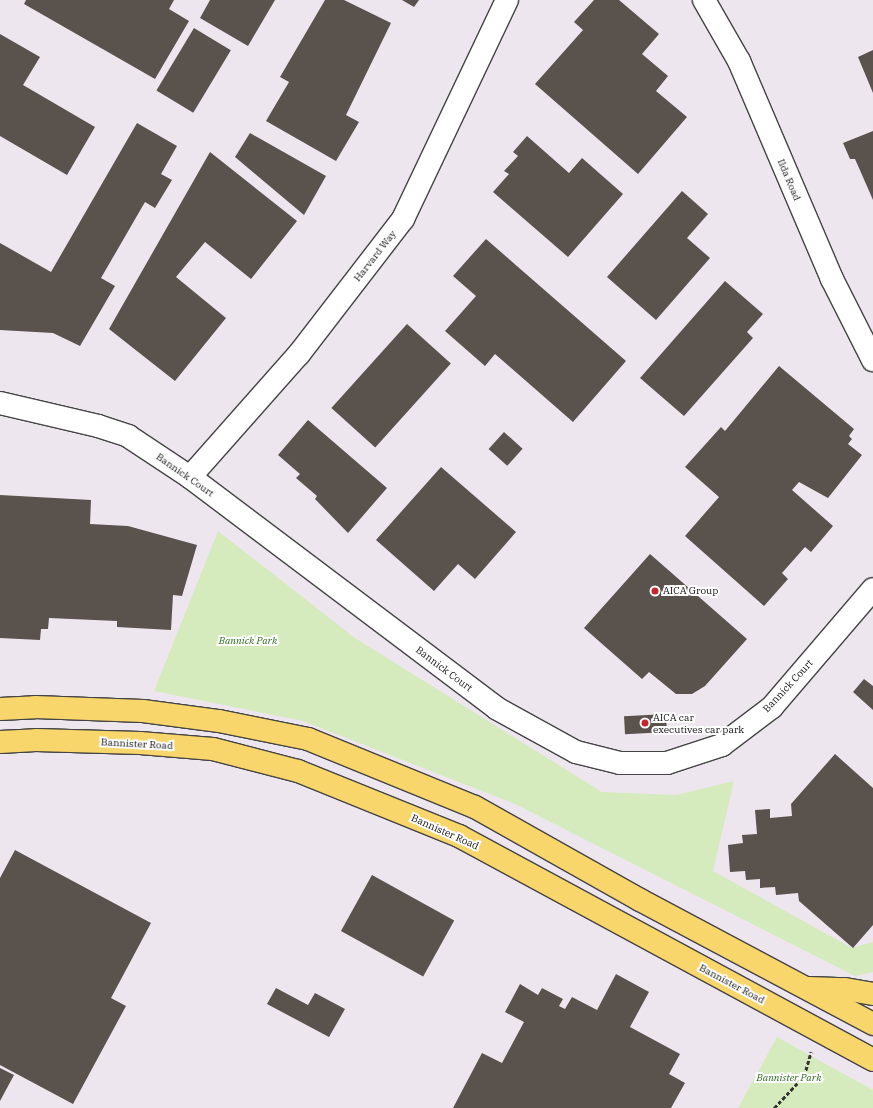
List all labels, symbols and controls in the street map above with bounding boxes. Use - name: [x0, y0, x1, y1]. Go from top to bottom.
- street label: Ilda Road: [775, 157, 803, 203]
- street label: Harvard Way: [351, 228, 399, 284]
- street label: Bannick Court: [154, 451, 216, 499]
- place label: AICA Group: [663, 585, 718, 597]
- marker: AICA Group: [650, 586, 660, 596]
- park label: Bannick Park: [219, 635, 277, 647]
- street label: Bannick Court: [413, 644, 475, 694]
- street label: Bannick Court: [761, 657, 815, 715]
- place label: AICA car executives car park: [653, 711, 744, 734]
- marker: AICA car executives car park: [640, 718, 650, 728]
- street label: Bannister Road: [101, 736, 173, 752]
- street label: Bannister Road: [409, 812, 481, 852]
- street label: Bannister Road: [697, 962, 767, 1006]
- park label: Bannister Park: [757, 1072, 821, 1084]

